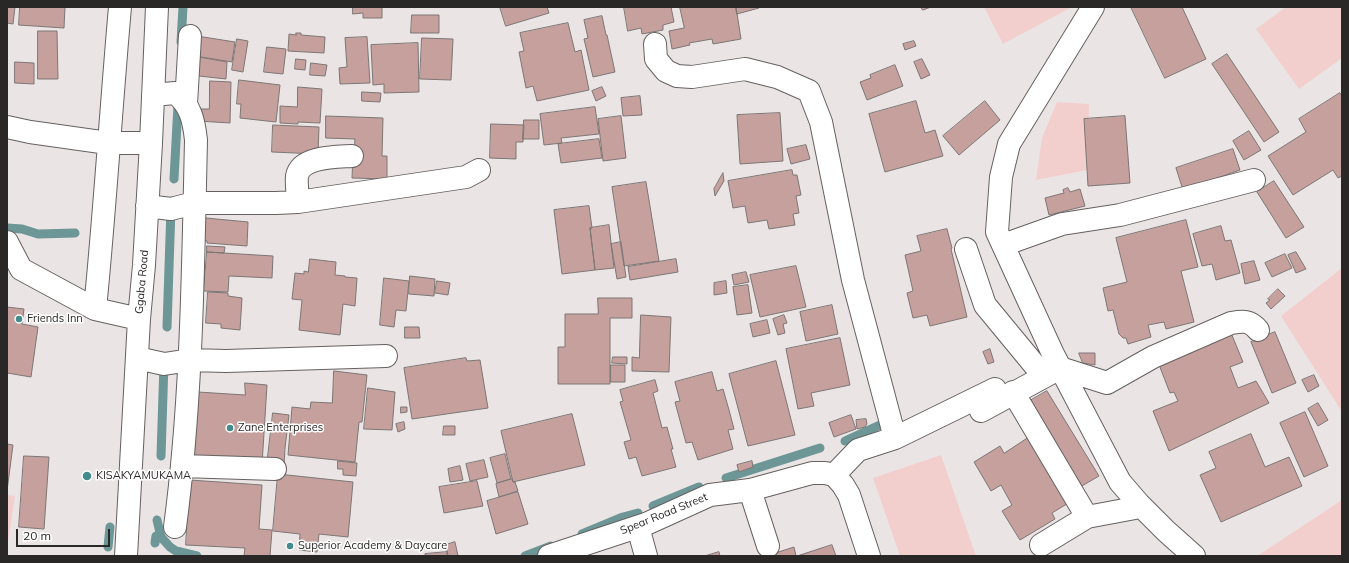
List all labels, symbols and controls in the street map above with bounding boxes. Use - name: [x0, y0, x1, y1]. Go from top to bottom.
- street label: Ggaba Road: [133, 249, 151, 315]
- place label: Friends Inn: [27, 312, 83, 326]
- marker: Friends Inn: [14, 314, 24, 324]
- place label: Zane Enterprises: [238, 421, 323, 435]
- marker: Zane Enterprises: [225, 423, 235, 433]
- place label: KISAKYAMUKAMA: [96, 469, 191, 483]
- marker: KISAKYAMUKAMA: [81, 470, 93, 482]
- street label: Spear Road Street: [618, 490, 710, 538]
- scale bar: [18, 521, 112, 547]
- text: 20 m: [23, 528, 51, 543]
- place label: Superior Academy & Daycare: [298, 539, 447, 553]
- marker: Superior Academy & Daycare: [285, 541, 295, 551]

